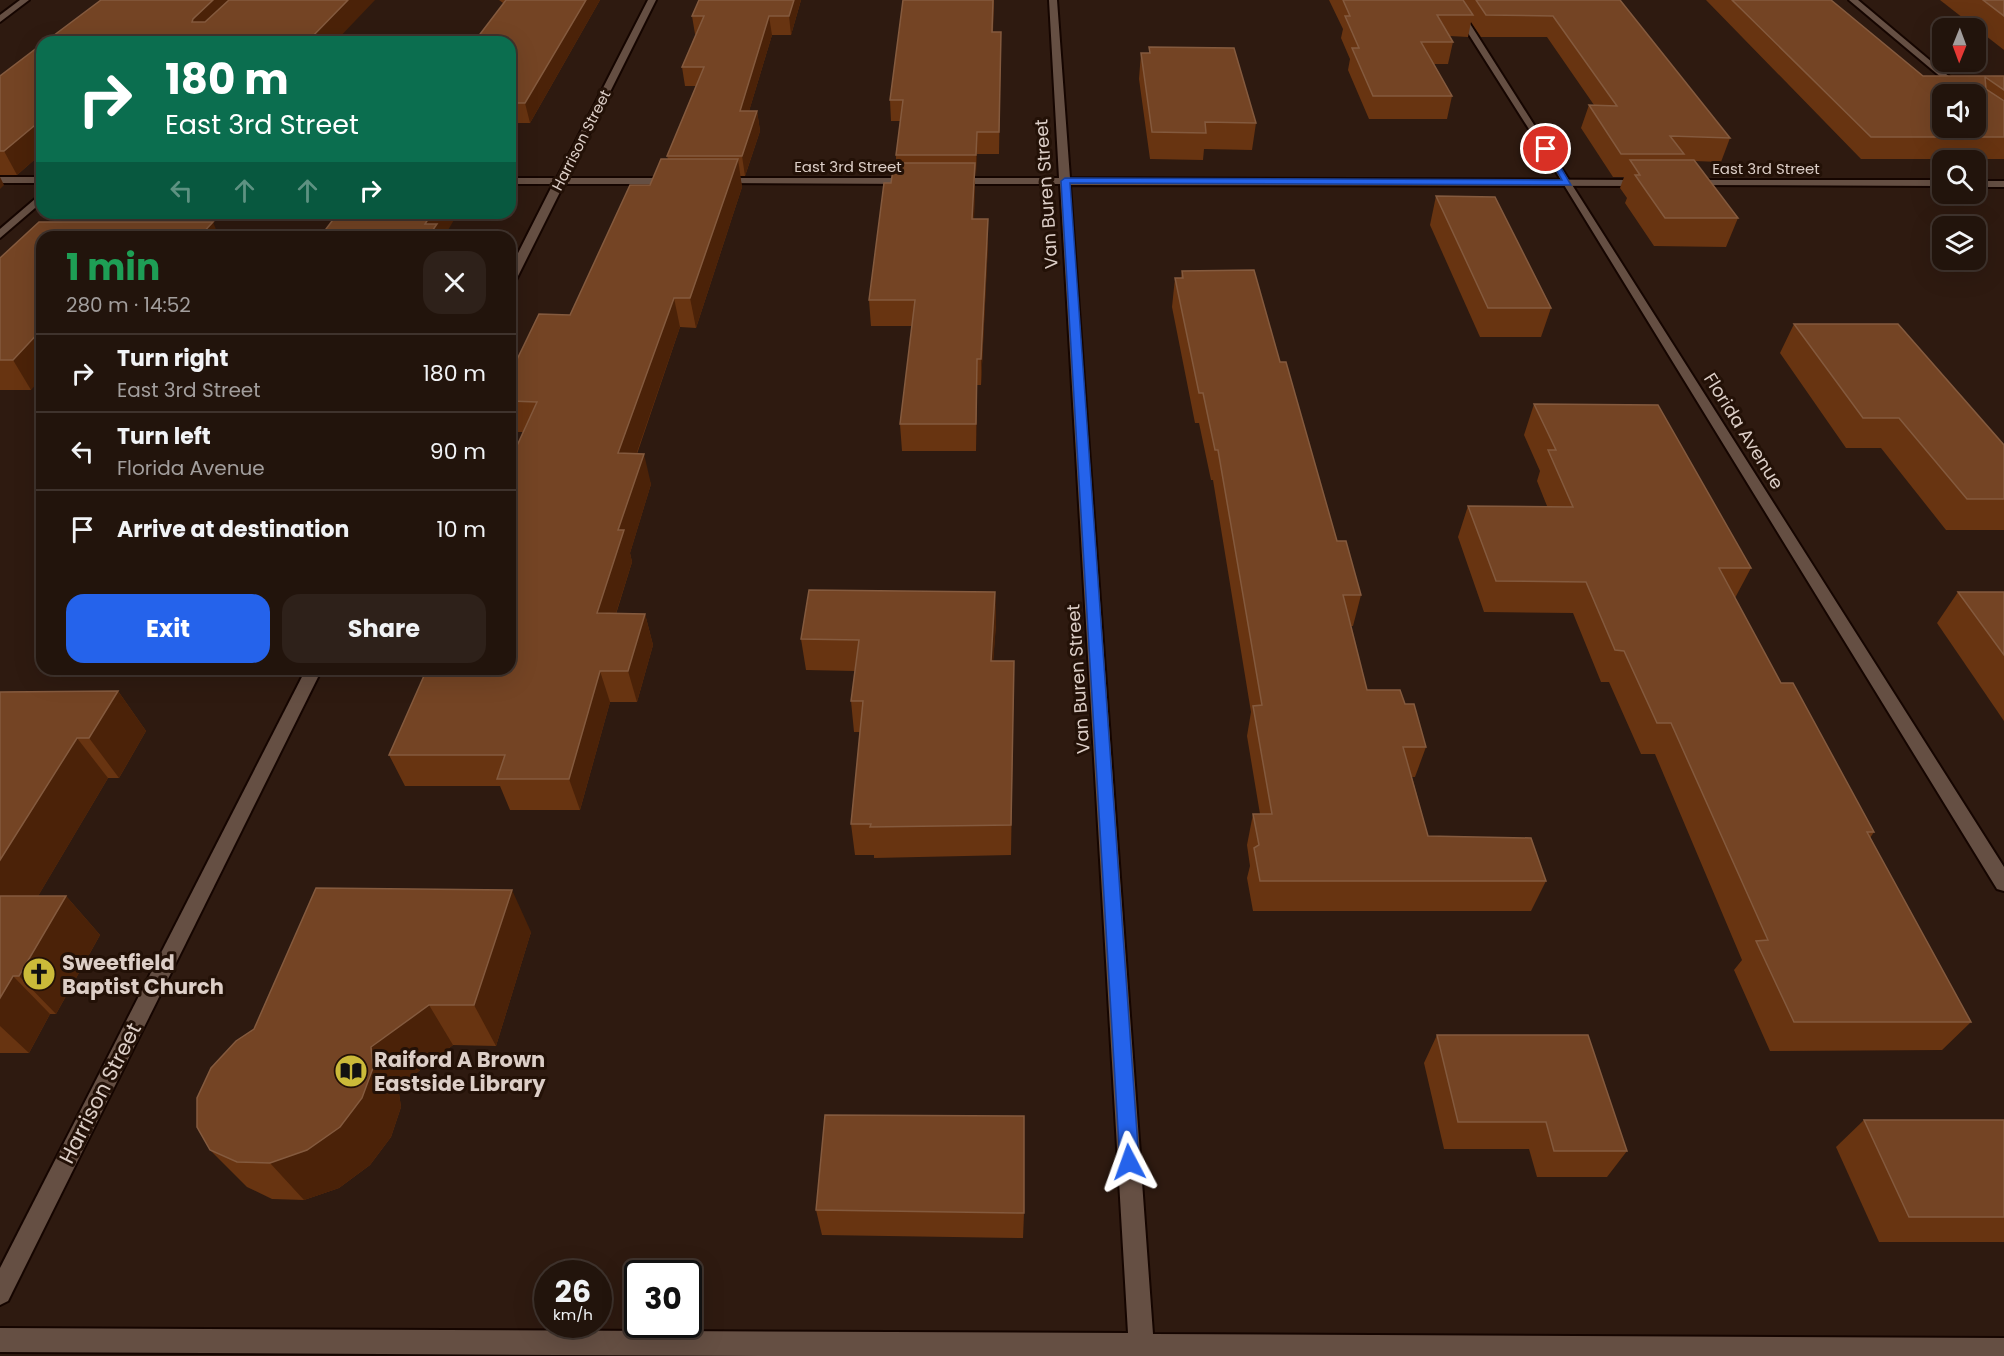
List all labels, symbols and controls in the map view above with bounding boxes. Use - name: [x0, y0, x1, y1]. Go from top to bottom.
- north arrow: [1932, 18, 1986, 72]
- map controls: [1932, 18, 1986, 270]
- text: 180 m: [165, 50, 289, 109]
- icon: right: [66, 60, 144, 138]
- button: sound: [1932, 84, 1986, 138]
- street label: Harrison Street: [547, 86, 615, 194]
- text: East 3rd Street: [165, 106, 359, 143]
- street label: Van Buren Street: [1028, 118, 1064, 270]
- pin: [1520, 123, 1571, 174]
- icon: arrive: [1529, 132, 1562, 165]
- button: search: [1932, 150, 1986, 204]
- street label: East 3rd Street: [794, 156, 902, 177]
- street label: East 3rd Street: [1712, 158, 1820, 179]
- icon: left: [165, 174, 198, 207]
- icon: ahead: [228, 174, 261, 207]
- icon: ahead: [291, 174, 324, 207]
- icon: right: [354, 174, 387, 207]
- button: layers: [1932, 216, 1986, 270]
- text: 1 min: [66, 242, 160, 293]
- button: close: [423, 251, 486, 314]
- text: 280 m · 14:52: [66, 291, 191, 319]
- text: Turn right: [117, 343, 228, 374]
- icon: right: [66, 357, 99, 390]
- text: 180 m: [423, 358, 486, 389]
- street label: Florida Avenue: [1698, 368, 1790, 494]
- text: East 3rd Street: [117, 376, 261, 404]
- text: Turn left: [117, 421, 211, 452]
- icon: left: [66, 435, 99, 468]
- text: 90 m: [430, 436, 486, 467]
- text: Florida Avenue: [117, 454, 265, 482]
- icon: arrive: [66, 513, 99, 546]
- text: Arrive at destination: [117, 514, 349, 545]
- text: 10 m: [437, 514, 486, 545]
- button: Exit: [66, 594, 270, 663]
- button: Share: [282, 594, 486, 663]
- street label: Van Buren Street: [1060, 603, 1096, 755]
- place label: Sweetfield Baptist Church: [62, 948, 224, 1001]
- church icon: Sweetfield Baptist Church: [21, 956, 57, 992]
- street label: Harrison Street: [52, 1018, 148, 1168]
- place label: Raiford A Brown Eastside Library: [374, 1045, 546, 1098]
- library icon: Raiford A Brown Eastside Library: [333, 1053, 369, 1089]
- position arrow: [1097, 1130, 1161, 1194]
- speed limit sign: 30: [624, 1260, 702, 1338]
- text: 26: [555, 1270, 591, 1313]
- text: km/h: [553, 1304, 593, 1325]

